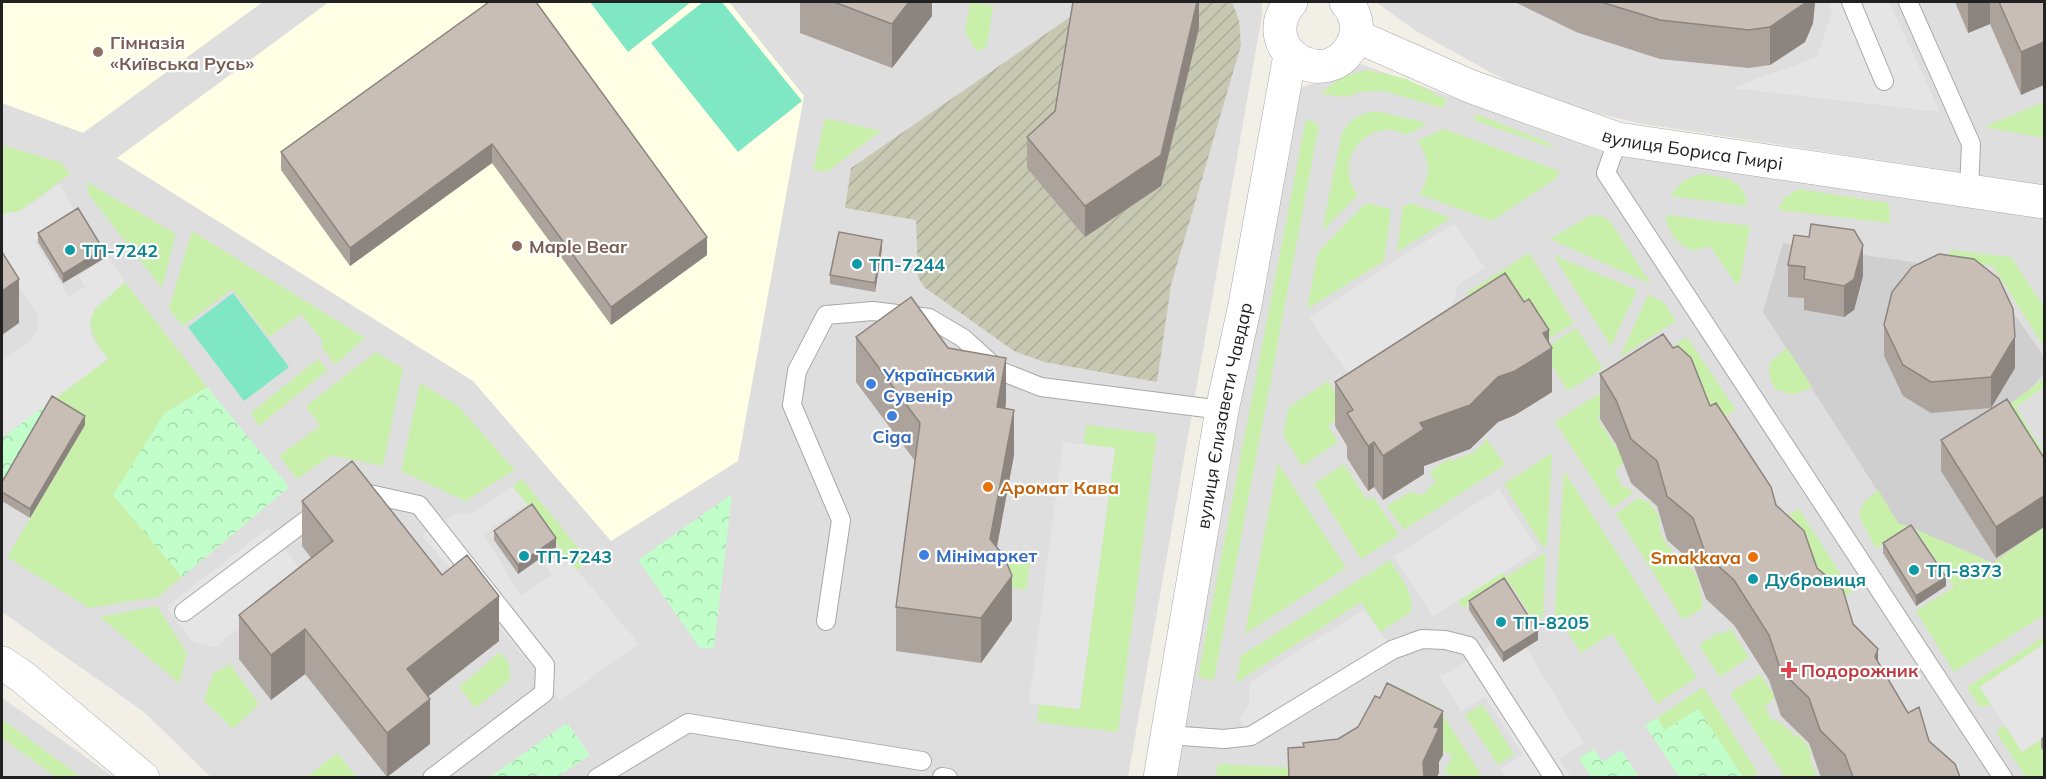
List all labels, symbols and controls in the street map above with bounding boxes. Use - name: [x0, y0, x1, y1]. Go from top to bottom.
- place label: Гімназія «Київська Русь»: [110, 31, 254, 75]
- marker: Гімназія «Київська Русь»: [91, 45, 105, 59]
- street label: вулиця Бориса Гмирі: [1599, 123, 1784, 175]
- place label: Maple Bear: [529, 235, 628, 258]
- place label: ТП-7242: [82, 239, 158, 262]
- marker: Maple Bear: [510, 239, 524, 253]
- marker: ТП-7242: [63, 243, 77, 257]
- place label: ТП-7244: [869, 253, 945, 276]
- marker: ТП-7244: [850, 257, 864, 271]
- street label: вулиця Єлизавети Чавдар: [1191, 300, 1257, 531]
- place label: Український Сувенір: [882, 363, 995, 407]
- marker: Український Сувенір: [864, 377, 878, 391]
- marker: Ciga: [885, 409, 899, 423]
- place label: Ciga: [872, 425, 912, 448]
- place label: Аромат Кава: [1000, 476, 1119, 499]
- marker: Аромат Кава: [981, 480, 995, 494]
- place label: Мінімаркет: [936, 544, 1037, 567]
- place label: ТП-7243: [536, 545, 612, 568]
- place label: Smakkava: [1650, 546, 1741, 569]
- marker: Мінімаркет: [917, 548, 931, 562]
- marker: ТП-7243: [517, 549, 531, 563]
- marker: Smakkava: [1746, 550, 1760, 564]
- place label: ТП-8373: [1926, 559, 2002, 582]
- marker: ТП-8373: [1907, 563, 1921, 577]
- place label: Дубровиця: [1765, 568, 1866, 591]
- marker: Дубровиця: [1746, 572, 1760, 586]
- place label: ТП-8205: [1513, 611, 1589, 634]
- marker: ТП-8205: [1494, 615, 1508, 629]
- place label: Подорожник: [1801, 659, 1919, 682]
- marker: Подорожник: [1782, 663, 1796, 677]

